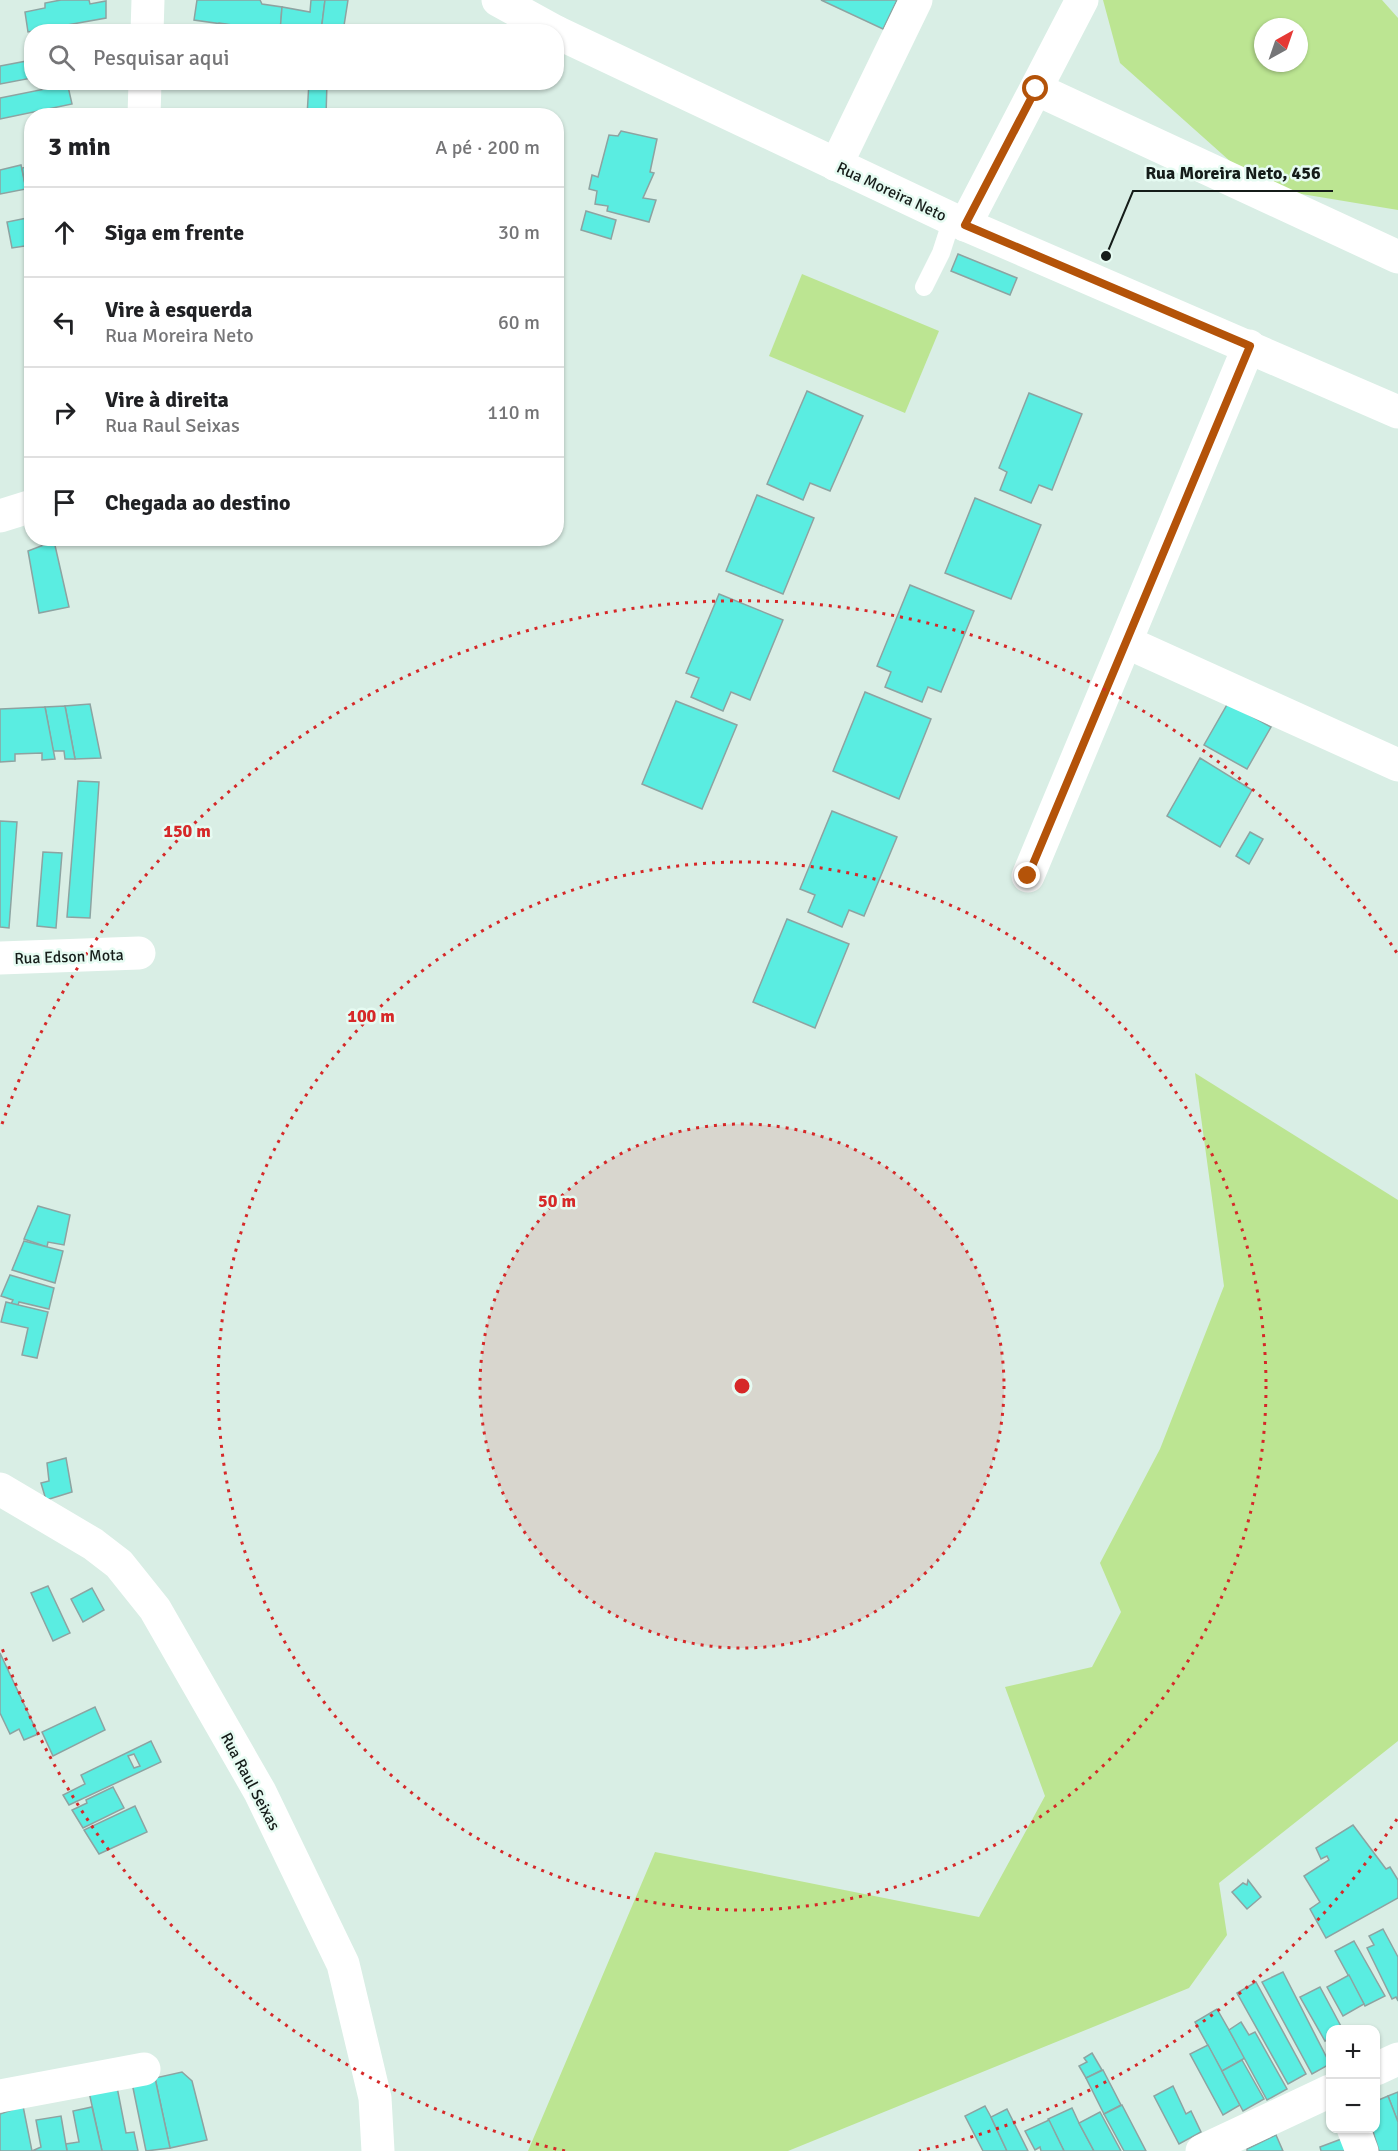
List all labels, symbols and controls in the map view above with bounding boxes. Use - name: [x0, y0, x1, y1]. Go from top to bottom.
- north arrow: [1254, 18, 1308, 72]
- search box: [24, 24, 564, 90]
- icon: search: [45, 41, 78, 74]
- text: Pesquisar aqui: [93, 44, 229, 71]
- route start: [1022, 75, 1048, 101]
- text: 3 min: [48, 131, 111, 163]
- text: A pé · 200 m: [435, 135, 540, 160]
- callout: Rua Moreira Neto, 456: [1133, 155, 1333, 191]
- street label: Rua Moreira Neto: [833, 158, 950, 226]
- text: Rua Moreira Neto, 456: [1145, 162, 1321, 184]
- icon: ahead: [48, 216, 81, 249]
- text: Siga em frente: [105, 219, 244, 246]
- text: 30 m: [498, 220, 540, 245]
- text: Vire à esquerda: [105, 296, 252, 323]
- icon: left: [48, 306, 81, 339]
- text: 60 m: [498, 310, 540, 335]
- text: Rua Moreira Neto: [105, 323, 254, 348]
- text: Vire à direita: [105, 386, 229, 413]
- icon: right: [48, 396, 81, 429]
- text: 110 m: [487, 400, 540, 425]
- text: Rua Raul Seixas: [105, 413, 240, 438]
- icon: arrive: [48, 486, 81, 519]
- text: Chegada ao destino: [105, 489, 291, 516]
- text: 150 m: [163, 820, 211, 842]
- route end: [1014, 862, 1040, 888]
- street label: Rua Edson Mota: [14, 945, 124, 969]
- text: 100 m: [347, 1005, 395, 1027]
- text: 50 m: [538, 1190, 576, 1212]
- centre of rings: [732, 1376, 752, 1396]
- street label: Rua Raul Seixas: [216, 1729, 284, 1834]
- map controls: [1326, 2025, 1380, 2133]
- button: +: [1326, 2025, 1380, 2079]
- button: −: [1326, 2079, 1380, 2133]

